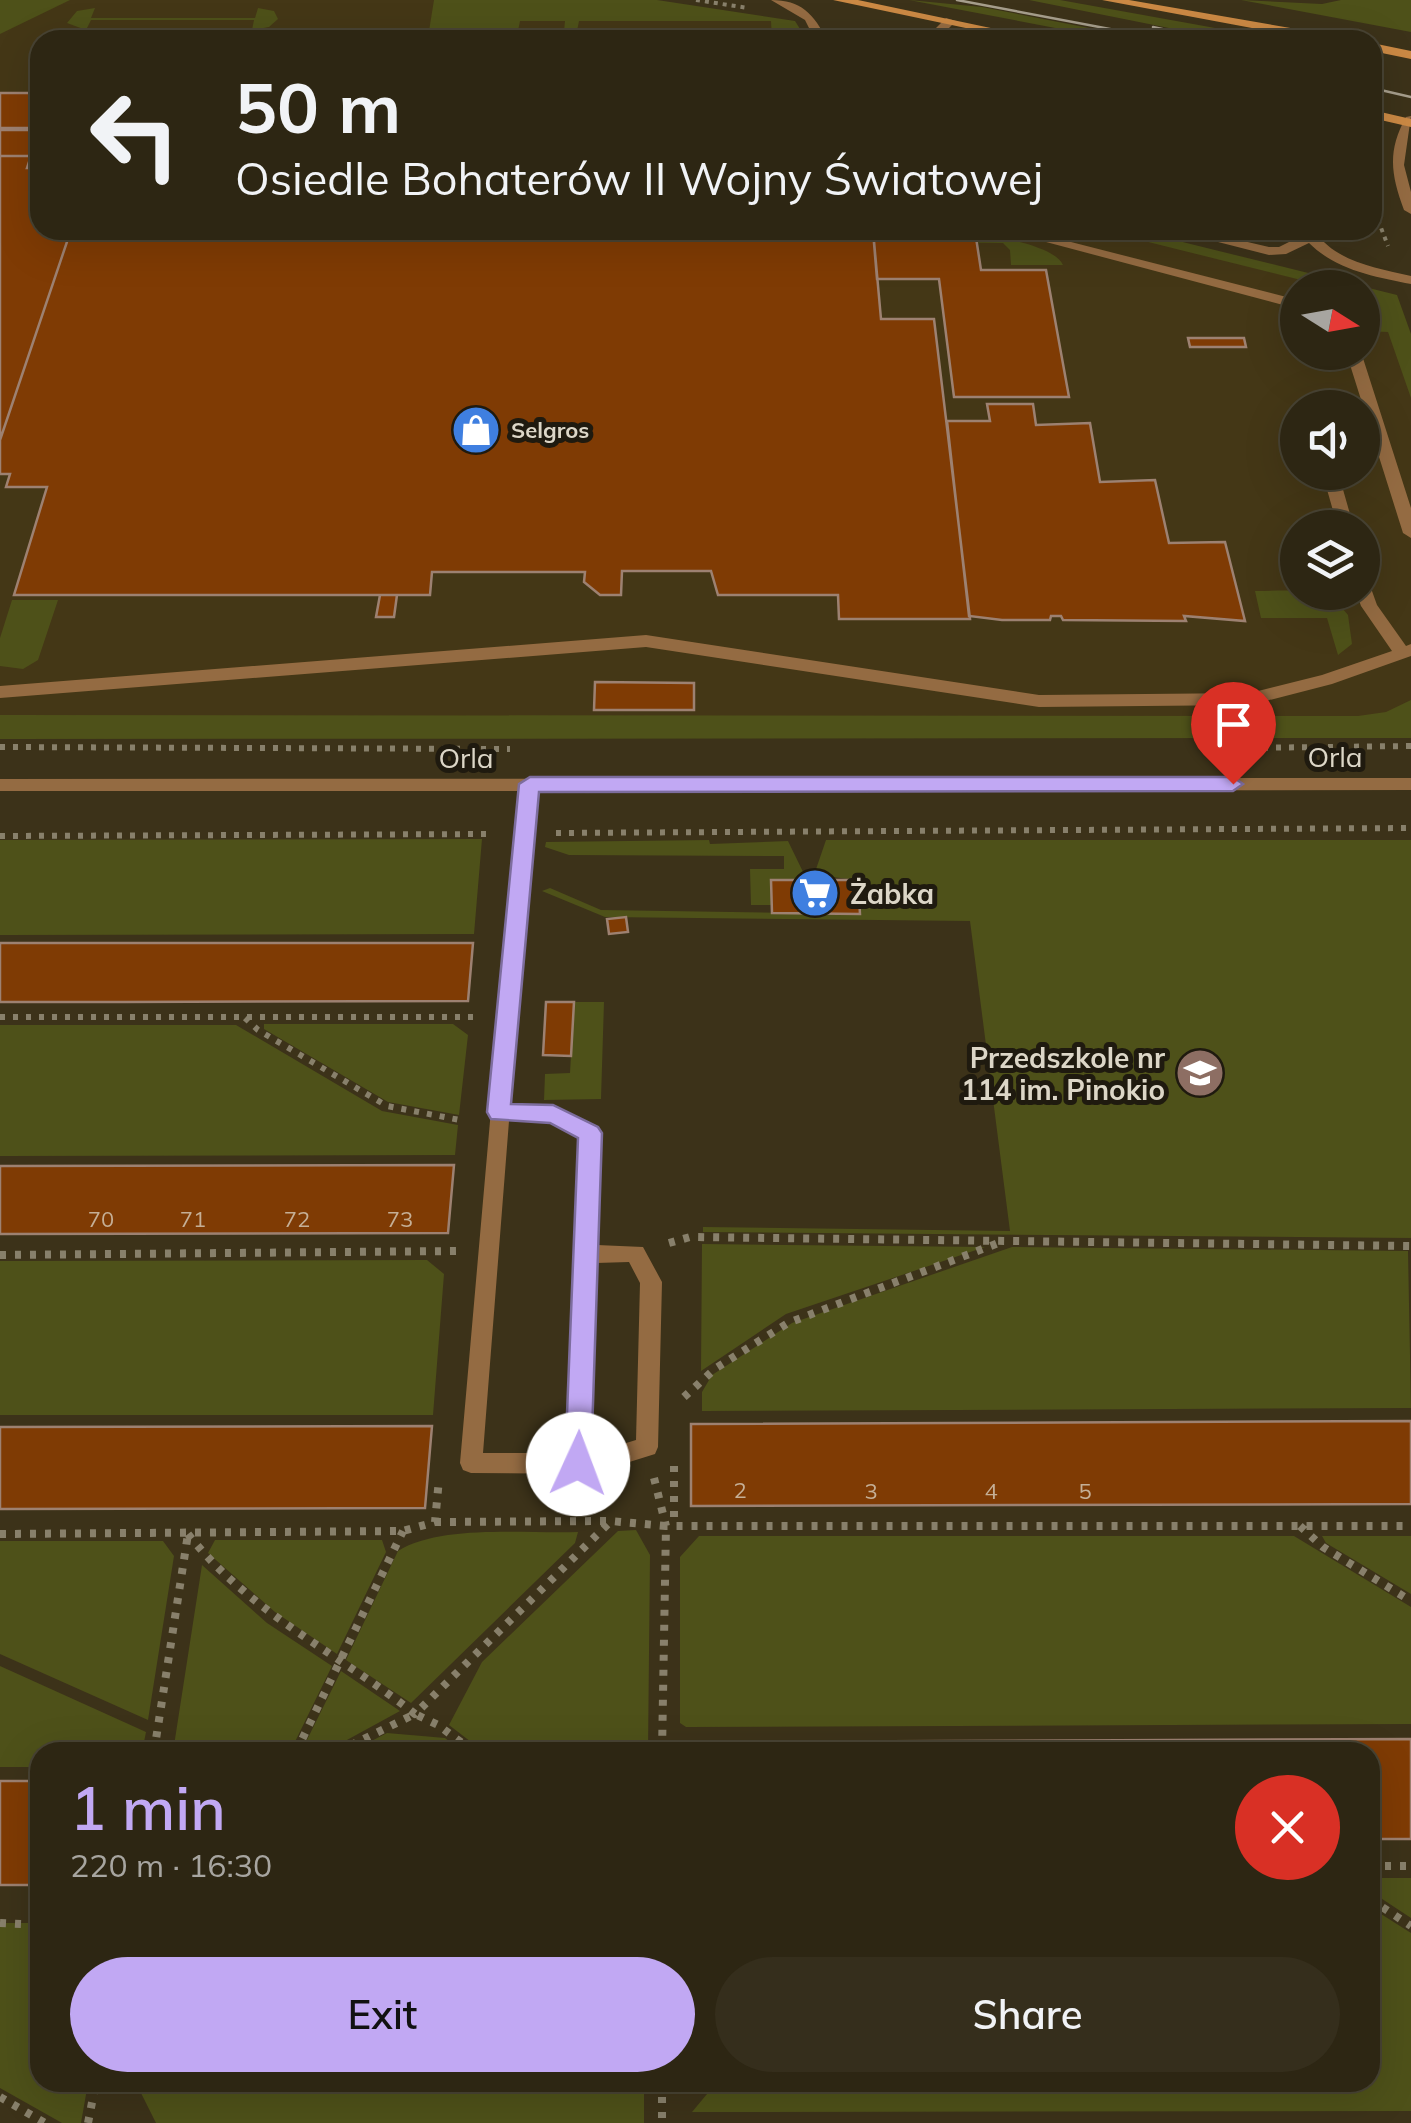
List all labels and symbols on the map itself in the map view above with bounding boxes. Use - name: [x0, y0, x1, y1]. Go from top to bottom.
- north arrow: [1280, 270, 1380, 370]
- shop icon: Selgros: [450, 404, 502, 456]
- place label: Selgros: [511, 416, 589, 444]
- pin: [1191, 682, 1276, 785]
- street label: Orla: [1307, 739, 1363, 774]
- street label: Orla: [438, 740, 494, 775]
- supermarket icon: Żabka: [789, 867, 841, 919]
- place label: Żabka: [850, 876, 934, 911]
- place label: Przedszkole nr 114 im. Pinokio: [961, 1040, 1165, 1107]
- school or university icon: Przedszkole nr 114 im. Pinokio: [1174, 1047, 1226, 1099]
- house number: 70: [88, 1205, 114, 1233]
- house number: 71: [180, 1205, 206, 1233]
- house number: 72: [284, 1205, 310, 1233]
- house number: 73: [387, 1205, 413, 1233]
- position arrow: [526, 1412, 630, 1516]
- house number: 2: [733, 1476, 747, 1504]
- house number: 3: [864, 1477, 878, 1505]
- house number: 4: [984, 1477, 998, 1505]
- house number: 5: [1078, 1477, 1092, 1505]

